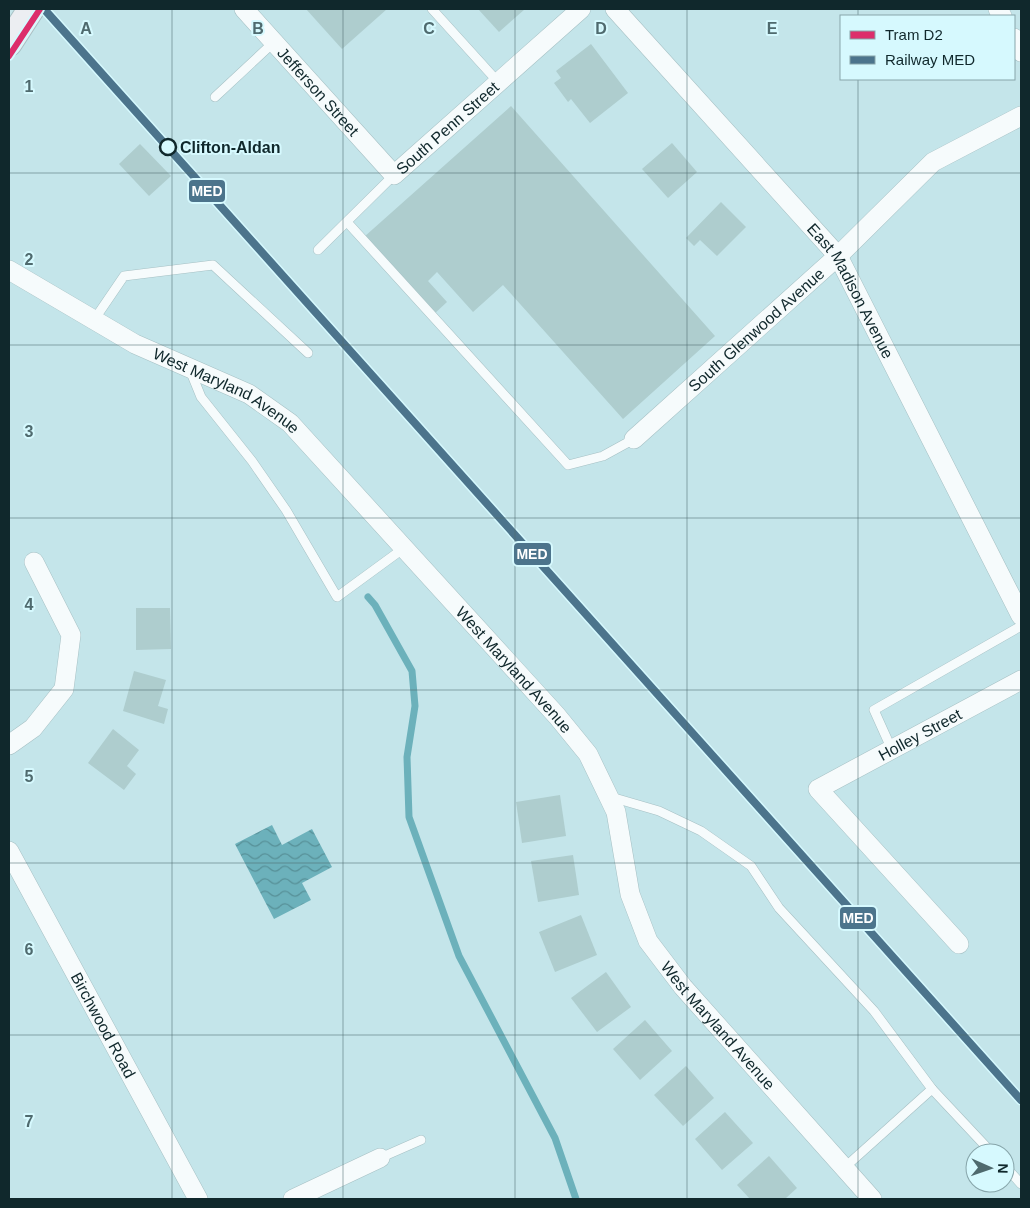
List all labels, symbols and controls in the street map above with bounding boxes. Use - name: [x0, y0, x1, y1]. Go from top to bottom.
- legend: [840, 15, 1015, 80]
- text: A: [80, 20, 92, 37]
- text: B: [252, 20, 264, 37]
- text: C: [423, 20, 435, 37]
- text: D: [595, 20, 607, 37]
- text: E: [767, 20, 778, 37]
- text: Tram D2: [885, 26, 943, 43]
- street label: Jefferson Street: [274, 44, 363, 140]
- text: Railway MED: [885, 51, 975, 68]
- text: 1: [25, 78, 34, 95]
- street label: South Penn Street: [393, 78, 503, 178]
- marker: Clifton-Aldan: [159, 138, 177, 156]
- place label: Clifton-Aldan: [180, 139, 280, 156]
- line badge: MED: [188, 179, 226, 203]
- text: MED: [191, 183, 223, 199]
- street label: East Madison Avenue: [804, 220, 897, 361]
- text: 2: [25, 251, 34, 268]
- street label: South Glenwood Avenue: [685, 265, 828, 395]
- street label: West Maryland Avenue: [150, 345, 303, 437]
- text: 3: [25, 423, 34, 440]
- line badge: MED: [513, 542, 552, 566]
- text: MED: [516, 546, 548, 562]
- text: 4: [25, 596, 34, 613]
- street label: West Maryland Avenue: [453, 603, 575, 736]
- street label: Holley Street: [876, 705, 965, 764]
- text: 5: [25, 768, 34, 785]
- line badge: MED: [839, 906, 877, 930]
- text: MED: [842, 910, 874, 926]
- text: 6: [25, 941, 34, 958]
- street label: West Maryland Avenue: [658, 958, 778, 1093]
- street label: Birchwood Road: [68, 970, 139, 1081]
- text: 7: [25, 1113, 34, 1130]
- north arrow: [965, 1143, 1015, 1193]
- text: N: [995, 1163, 1011, 1174]

